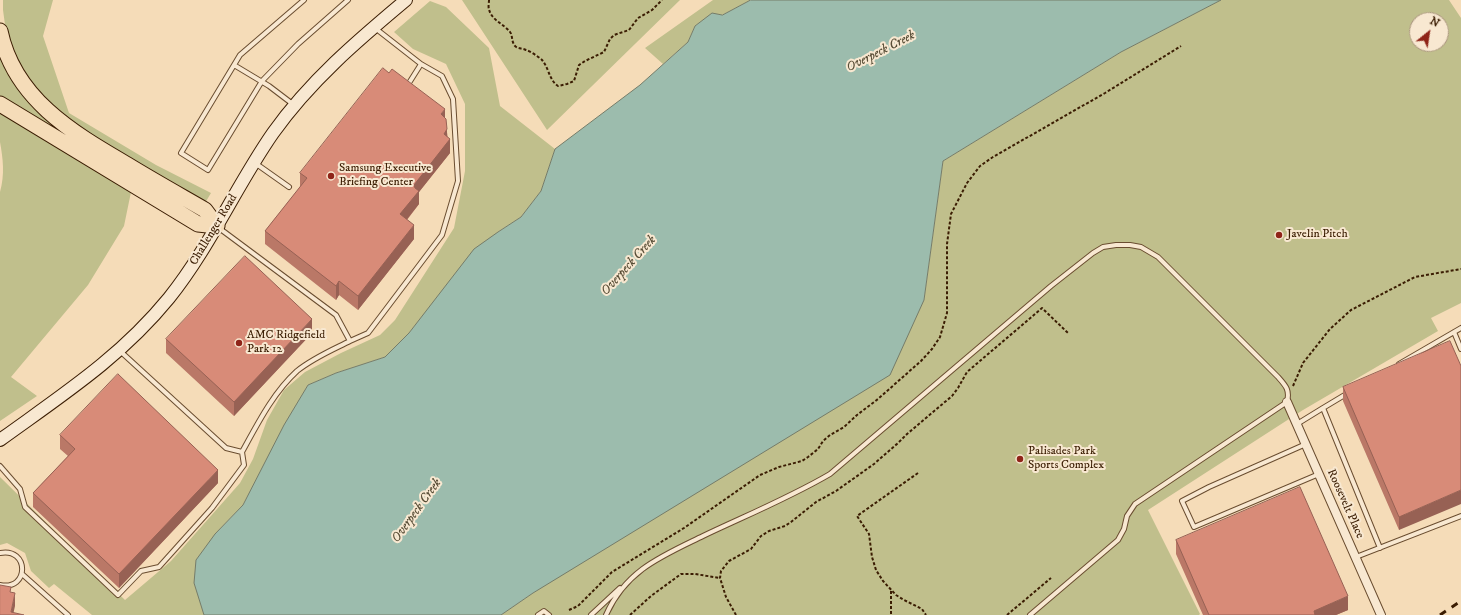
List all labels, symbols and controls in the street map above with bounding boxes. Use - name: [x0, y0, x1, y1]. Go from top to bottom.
- north arrow: [1409, 12, 1449, 52]
- text: N: [1427, 14, 1442, 31]
- water label: Overpeck Creek: [844, 28, 918, 76]
- place label: Samsung Executive Briefing Center: [339, 162, 431, 190]
- marker: Samsung Executive Briefing Center: [326, 171, 336, 181]
- street label: Challenger Road: [187, 192, 241, 268]
- place label: Javelin Pitch: [1287, 228, 1348, 242]
- marker: Javelin Pitch: [1274, 230, 1284, 240]
- water label: Overpeck Creek: [598, 233, 660, 299]
- place label: AMC Ridgefield Park 12: [247, 329, 325, 357]
- marker: AMC Ridgefield Park 12: [234, 338, 244, 348]
- place label: Palisades Park Sports Complex: [1028, 445, 1104, 473]
- marker: Palisades Park Sports Complex: [1015, 454, 1025, 464]
- street label: Roosevelt Place: [1323, 467, 1367, 541]
- water label: Overpeck Creek: [389, 476, 445, 546]

